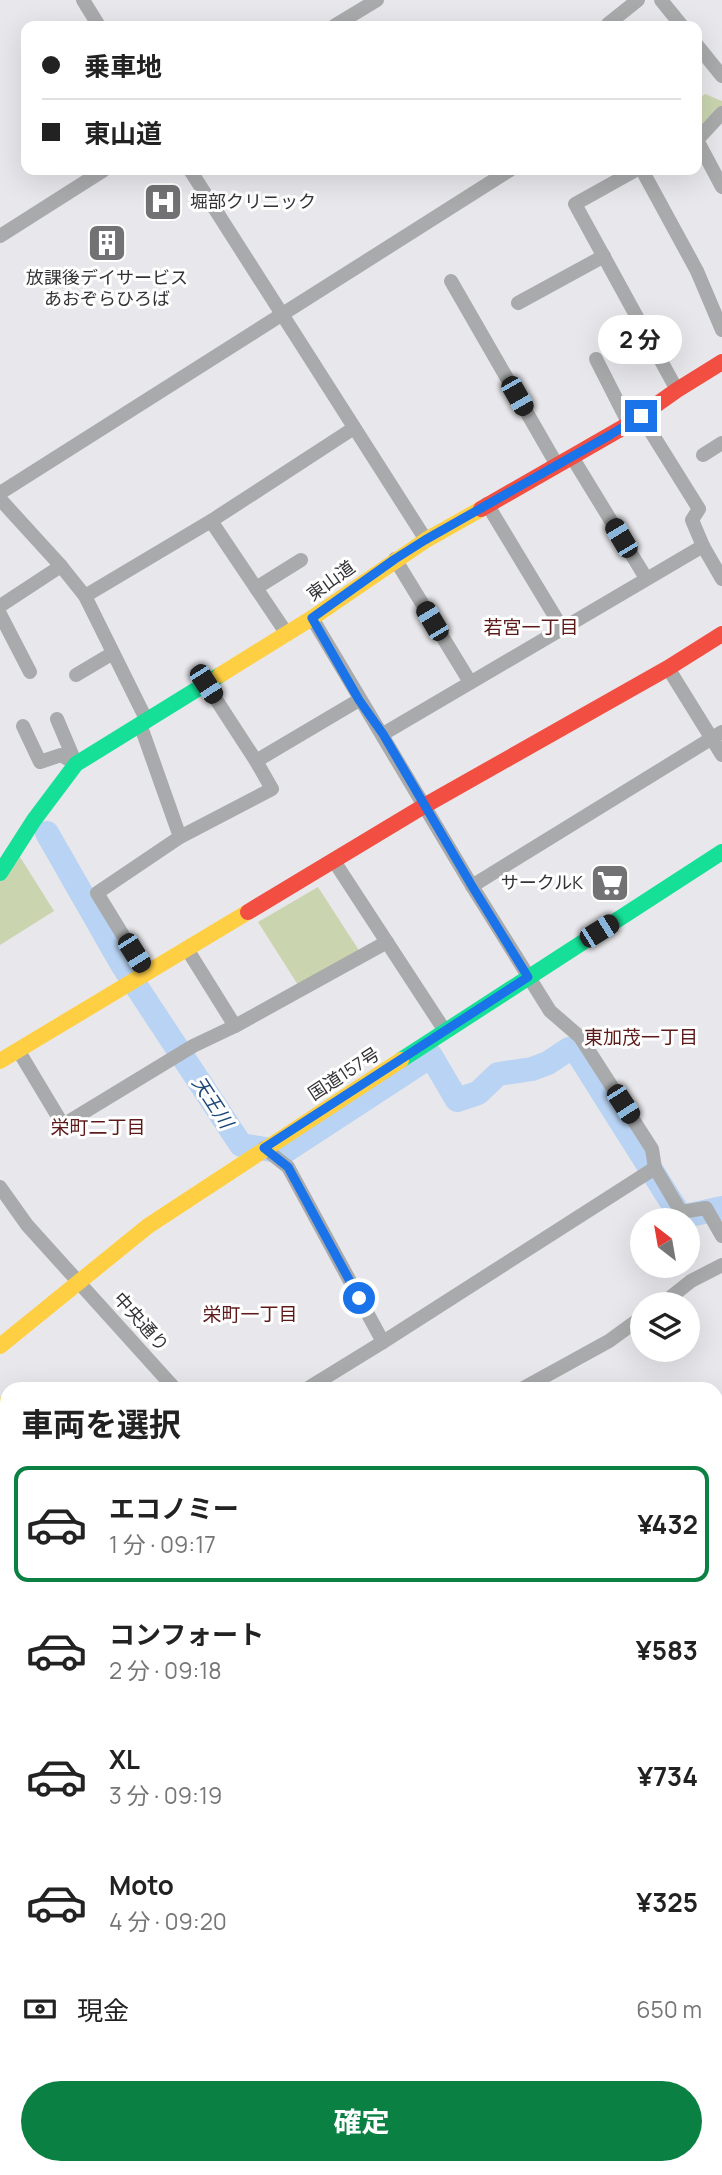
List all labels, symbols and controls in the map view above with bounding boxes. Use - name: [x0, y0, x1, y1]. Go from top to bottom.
- text: 乗車地: [84, 48, 162, 84]
- text: 東山道: [84, 115, 162, 151]
- hospital icon: 堀部クリニック: [142, 181, 184, 223]
- place label: 堀部クリニック: [190, 189, 316, 213]
- building icon: 放課後デイサービス あおぞらひろば: [86, 222, 128, 264]
- place label: 放課後デイサービス あおぞらひろば: [26, 265, 188, 310]
- callout: 2 分: [599, 314, 683, 364]
- text: 2 分: [619, 323, 661, 355]
- car: [498, 373, 537, 419]
- route end: [625, 400, 657, 432]
- car: [602, 515, 641, 561]
- street label: 東山道: [302, 555, 359, 606]
- car: [413, 598, 452, 644]
- district label: 若宮一丁目: [483, 614, 579, 640]
- car: [186, 661, 227, 707]
- supermarket icon: サークルK: [589, 862, 631, 904]
- place label: サークルK: [501, 870, 583, 894]
- car: [576, 911, 623, 951]
- car: [114, 930, 155, 976]
- district label: 東加茂一丁目: [584, 1024, 698, 1050]
- street label: 国道157号: [303, 1041, 384, 1105]
- water label: 天王川: [187, 1071, 241, 1135]
- car: [603, 1081, 644, 1127]
- district label: 栄町二丁目: [50, 1114, 146, 1140]
- north arrow: [630, 1208, 700, 1278]
- map controls: [630, 1208, 700, 1362]
- route start: [343, 1282, 375, 1314]
- street label: 中央通り: [109, 1287, 175, 1356]
- button: layers: [630, 1292, 700, 1362]
- district label: 栄町一丁目: [202, 1301, 298, 1327]
- text: 車両を選択: [21, 1402, 181, 1446]
- text: エコノミー: [109, 1490, 239, 1526]
- icon: car: [25, 1493, 88, 1556]
- text: ¥432: [637, 1506, 698, 1542]
- text: 1 分 · 09:17: [109, 1528, 216, 1560]
- text: コンフォート: [109, 1616, 264, 1652]
- icon: car: [25, 1619, 88, 1682]
- text: ¥583: [636, 1632, 698, 1668]
- text: 2 分 · 09:18: [109, 1654, 222, 1686]
- text: XL: [109, 1741, 140, 1777]
- icon: car: [25, 1745, 88, 1808]
- text: ¥734: [637, 1758, 698, 1794]
- text: 3 分 · 09:19: [109, 1779, 222, 1811]
- text: Moto: [109, 1867, 174, 1903]
- icon: car: [25, 1871, 88, 1934]
- text: ¥325: [636, 1884, 698, 1920]
- text: 4 分 · 09:20: [109, 1905, 227, 1937]
- icon: cash: [21, 1990, 59, 2028]
- text: 現金: [77, 1992, 129, 2028]
- text: 650 m: [636, 1993, 702, 2025]
- button: 確定: [21, 2081, 702, 2161]

